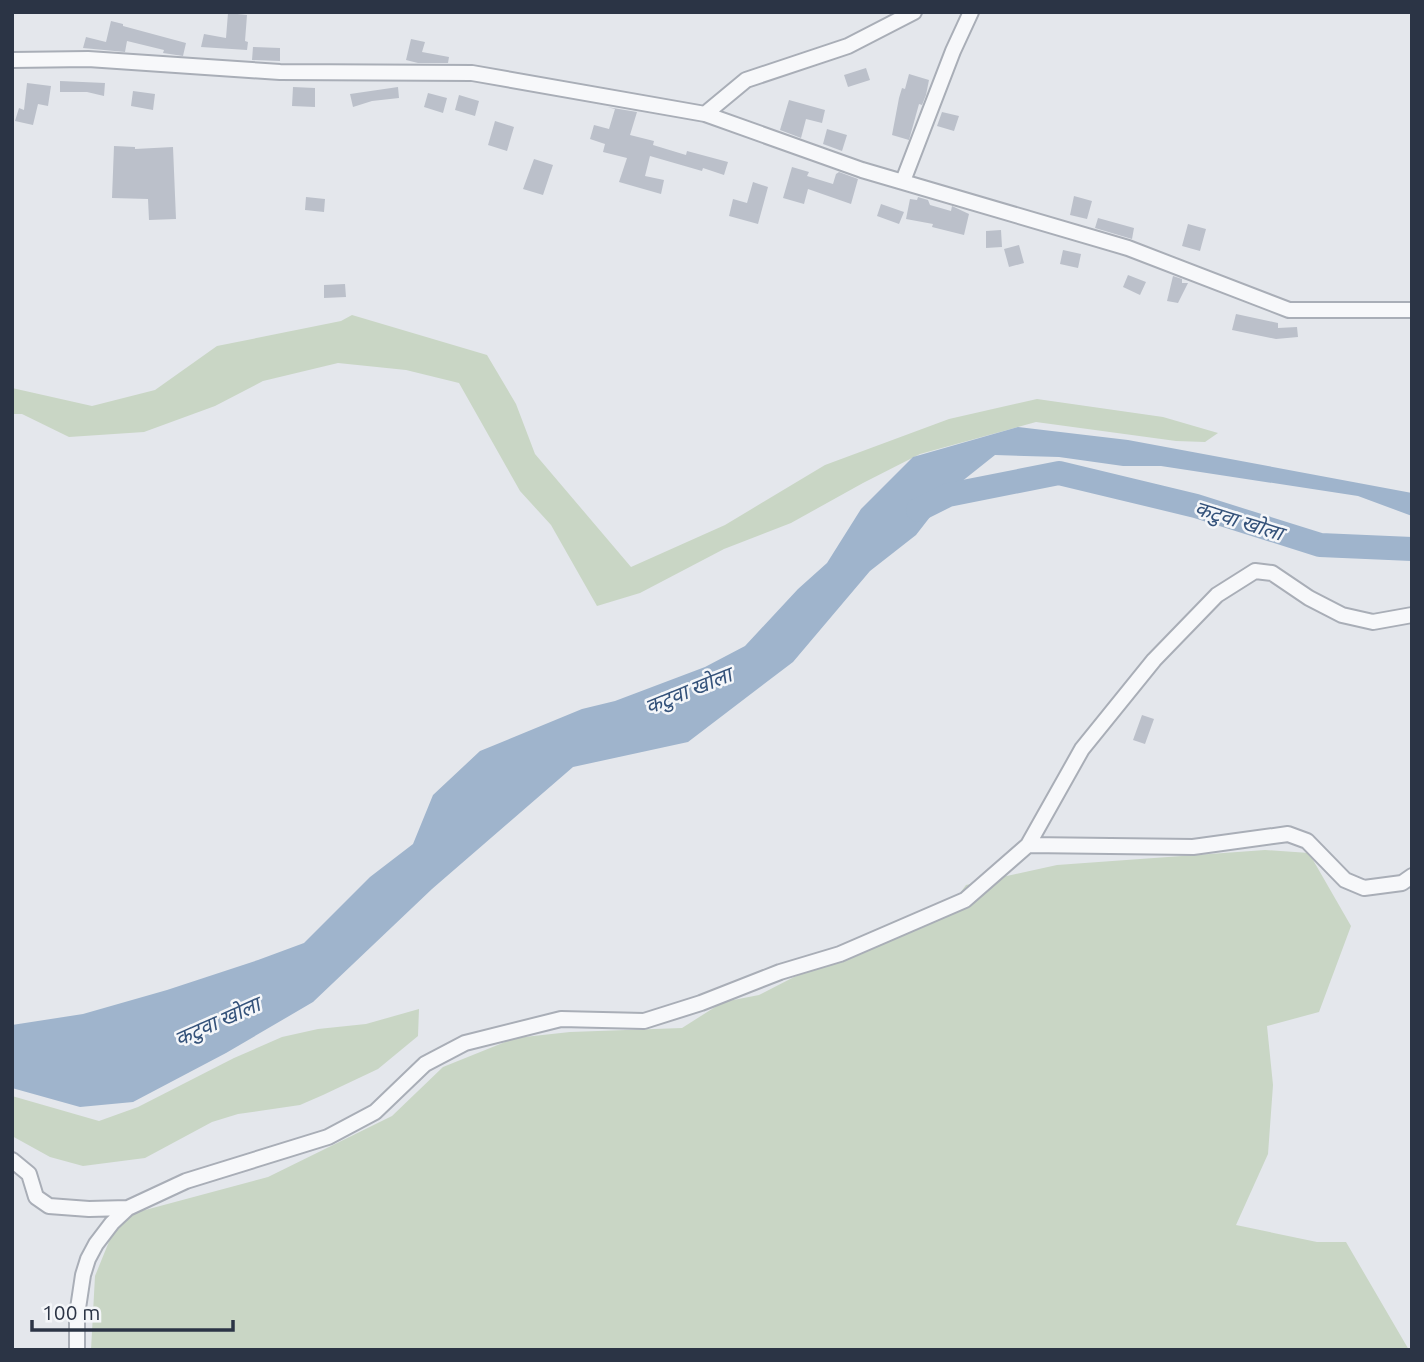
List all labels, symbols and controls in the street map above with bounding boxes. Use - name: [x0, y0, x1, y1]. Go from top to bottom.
- water label: कटुवा खोला: [1191, 495, 1289, 548]
- water label: कटुवा खोला: [641, 660, 739, 720]
- water label: कटुवा खोला: [171, 990, 268, 1052]
- scale bar: [32, 1288, 233, 1332]
- text: 100 m: [42, 1300, 100, 1324]

